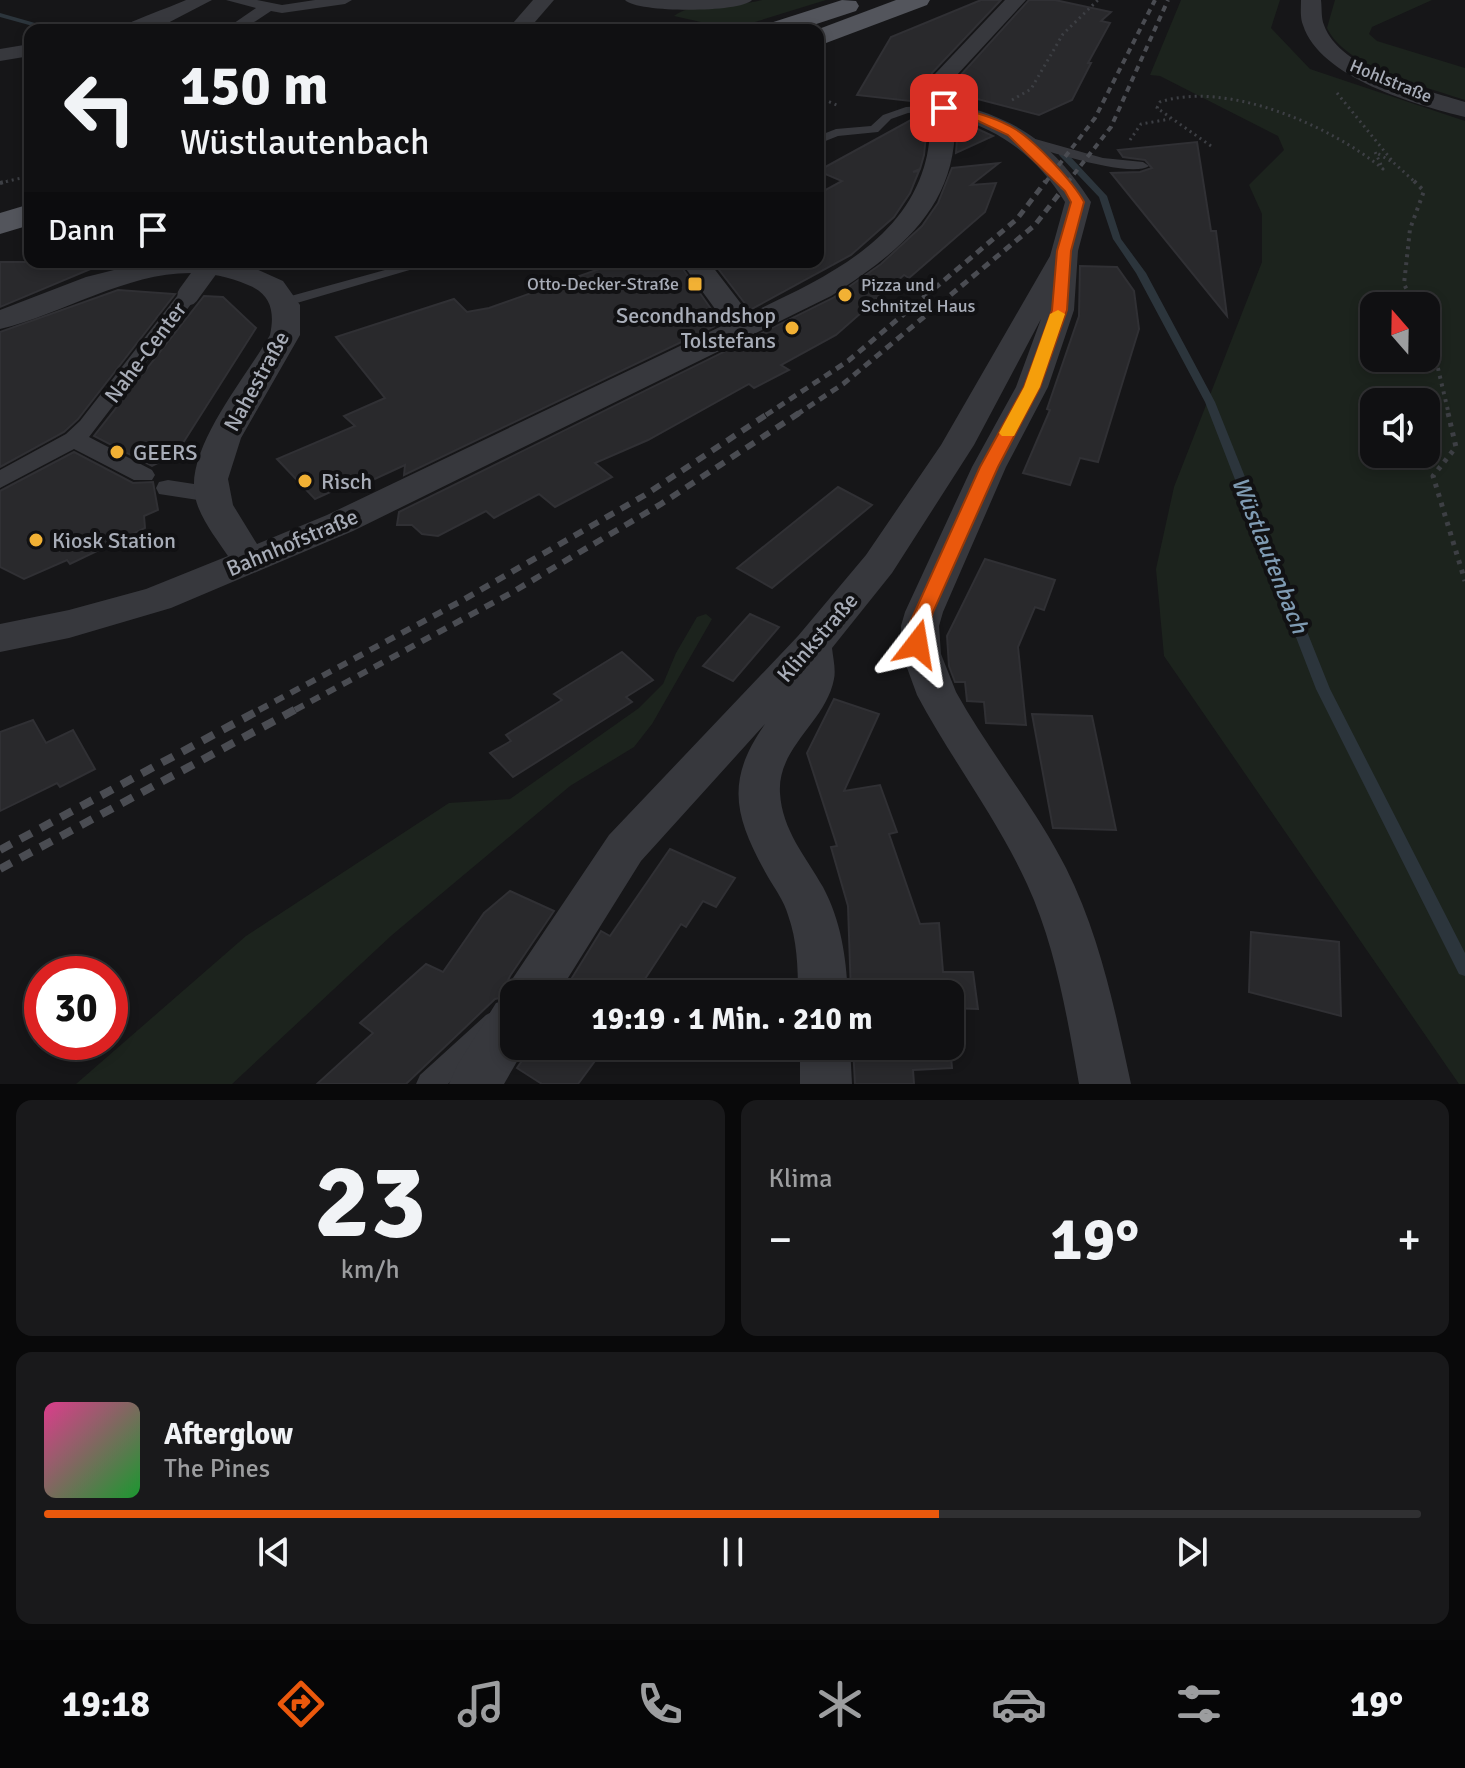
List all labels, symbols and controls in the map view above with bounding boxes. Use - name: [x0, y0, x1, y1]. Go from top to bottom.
- text: 150 m: [180, 51, 328, 120]
- street label: Hohlstraße: [1347, 55, 1435, 107]
- icon: left: [48, 56, 152, 160]
- pin: [910, 74, 978, 142]
- icon: arrive: [922, 86, 966, 130]
- text: Wüstlautenbach: [180, 120, 430, 165]
- icon: arrive: [131, 208, 175, 252]
- text: Dann: [48, 212, 115, 249]
- place label: Otto-Decker-Straße: [527, 273, 679, 295]
- place label: Pizza und Schnitzel Haus: [861, 274, 976, 317]
- marker: Otto-Decker-Straße: [686, 275, 704, 293]
- marker: Pizza und Schnitzel Haus: [836, 286, 854, 304]
- north arrow: [1360, 292, 1440, 372]
- map controls: [1360, 292, 1440, 468]
- street label: Nahe-Center: [99, 296, 192, 408]
- place label: Secondhandshop Tolstefans: [616, 302, 776, 354]
- marker: Secondhandshop Tolstefans: [783, 319, 801, 337]
- street label: Nahestraße: [218, 326, 295, 436]
- button: sound: [1360, 388, 1440, 468]
- place label: GEERS: [133, 439, 197, 466]
- marker: GEERS: [108, 443, 126, 461]
- place label: Risch: [321, 468, 372, 495]
- marker: Risch: [296, 472, 314, 490]
- water label: Wüstlautenbach: [1225, 472, 1315, 639]
- street label: Bahnhofstraße: [222, 503, 362, 582]
- place label: Kiosk Station: [52, 527, 176, 554]
- marker: Kiosk Station: [27, 531, 45, 549]
- street label: Klinkstraße: [771, 587, 864, 688]
- position arrow: [875, 602, 959, 686]
- speed limit sign: 30: [24, 956, 128, 1060]
- text: 19:19 · 1 Min. · 210 m: [591, 1001, 873, 1038]
- text: 23: [314, 1138, 426, 1266]
- text: Klima: [769, 1163, 832, 1195]
- text: 19°: [1050, 1203, 1139, 1277]
- text: −: [769, 1213, 792, 1267]
- text: +: [1397, 1213, 1421, 1267]
- text: km/h: [341, 1254, 400, 1286]
- text: Afterglow: [164, 1416, 293, 1453]
- text: The Pines: [164, 1453, 270, 1485]
- icon: previous: [252, 1530, 296, 1574]
- icon: pause: [711, 1530, 755, 1574]
- icon: next: [1170, 1530, 1214, 1574]
- icon: directions: [273, 1676, 329, 1732]
- icon: music: [453, 1676, 509, 1732]
- icon: phone: [632, 1676, 688, 1732]
- icon: climate: [812, 1676, 868, 1732]
- icon: car: [991, 1676, 1047, 1732]
- icon: filters: [1171, 1676, 1227, 1732]
- text: 19:18: [62, 1682, 150, 1727]
- text: 19°: [1350, 1682, 1403, 1727]

